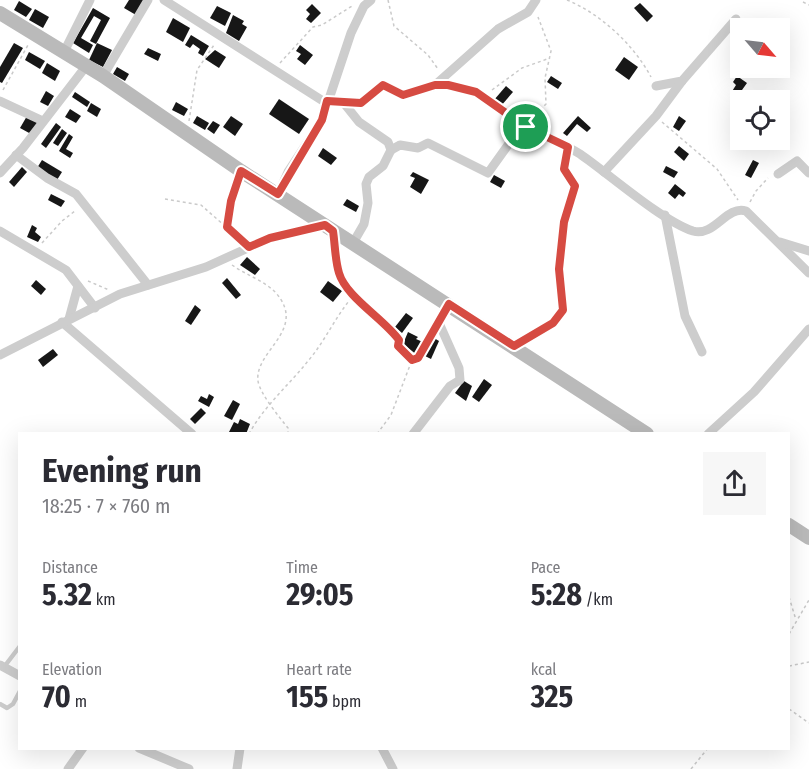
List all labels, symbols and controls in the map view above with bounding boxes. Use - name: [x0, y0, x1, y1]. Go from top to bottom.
- north arrow: [730, 18, 790, 78]
- map controls: [730, 18, 790, 150]
- button: locate: [730, 90, 790, 150]
- pin: [500, 101, 551, 152]
- icon: arrive: [509, 110, 542, 143]
- text: Evening run: [42, 451, 202, 491]
- button: share: [703, 452, 766, 515]
- text: 18:25 · 7 × 760 m: [42, 494, 170, 518]
- text: Distance: [42, 558, 98, 577]
- text: Time: [286, 558, 318, 577]
- text: Pace: [531, 558, 560, 577]
- text: 5.32: [42, 577, 92, 613]
- text: 29:05: [286, 577, 354, 613]
- text: 5:28: [531, 577, 582, 613]
- text: km: [92, 590, 115, 609]
- text: /km: [582, 590, 613, 609]
- text: Elevation: [42, 660, 102, 679]
- text: Heart rate: [286, 660, 352, 679]
- text: kcal: [531, 660, 557, 679]
- text: 70: [42, 679, 71, 715]
- text: 155: [286, 679, 328, 715]
- text: 325: [531, 679, 573, 715]
- text: m: [71, 692, 87, 711]
- text: bpm: [328, 692, 361, 711]

